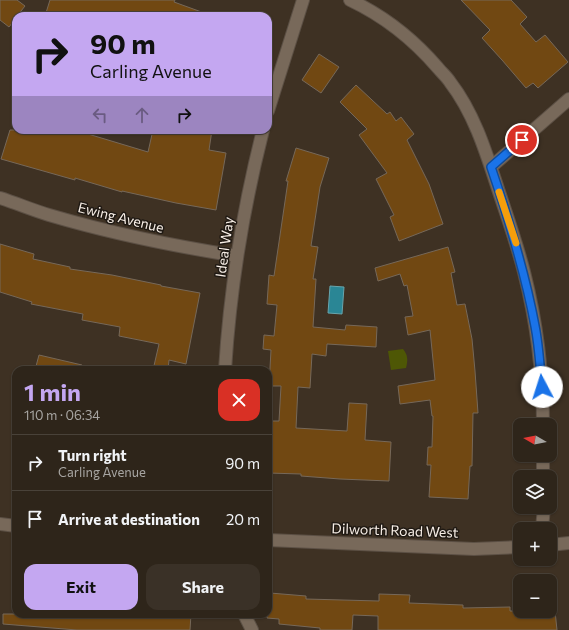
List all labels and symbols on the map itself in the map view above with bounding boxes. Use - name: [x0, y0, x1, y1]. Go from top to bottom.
- pin: [505, 123, 539, 157]
- street label: Ewing Avenue: [76, 198, 166, 236]
- street label: Ideal Way: [211, 216, 237, 278]
- position arrow: [521, 366, 563, 408]
- north arrow: [513, 418, 557, 462]
- street label: Dilworth Road West: [331, 519, 459, 541]

